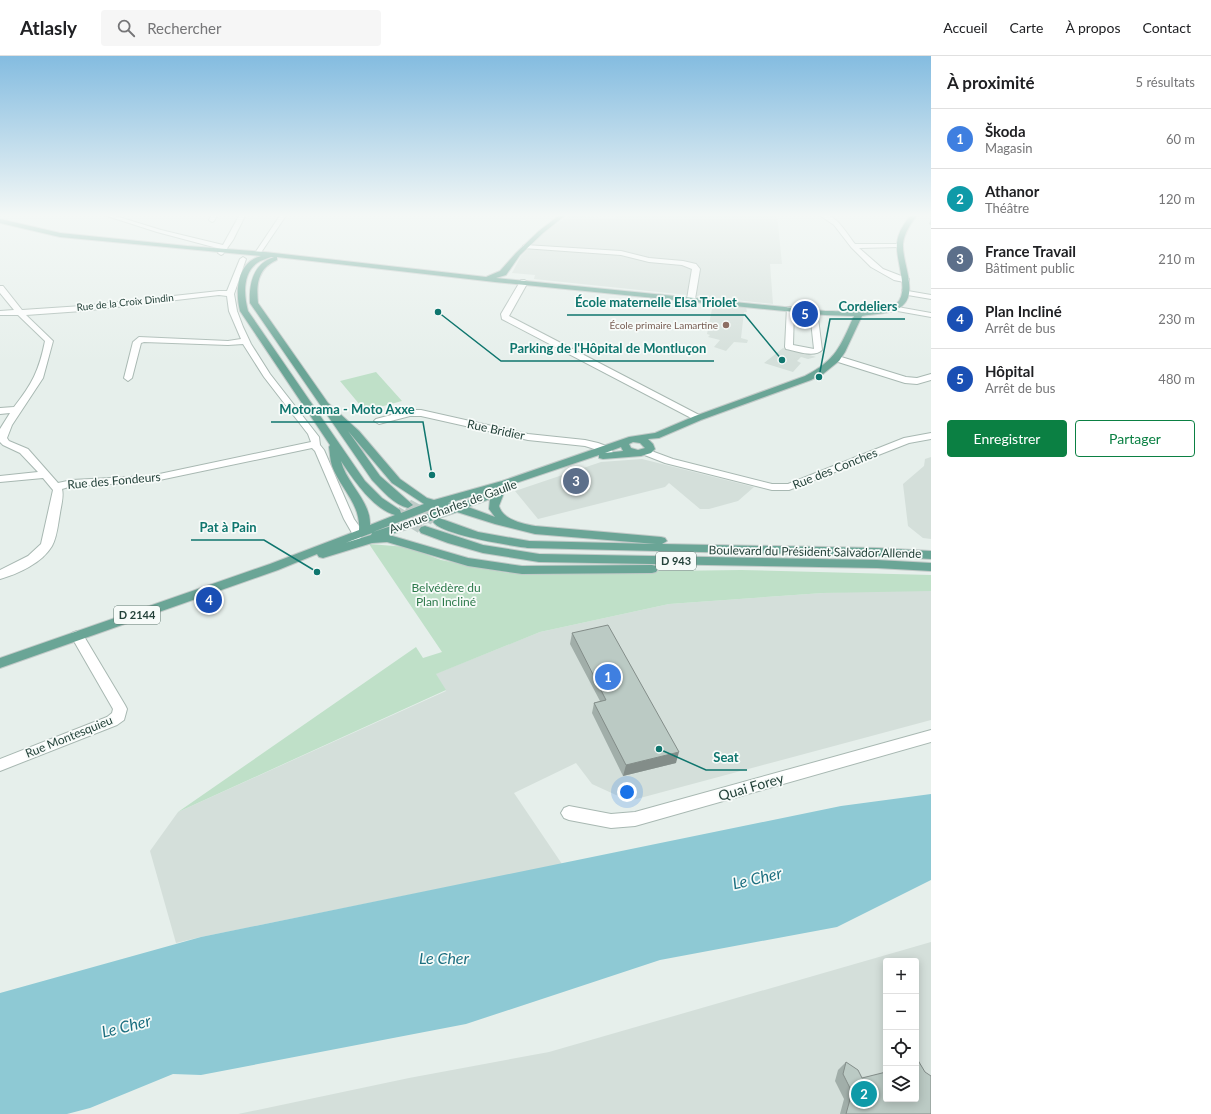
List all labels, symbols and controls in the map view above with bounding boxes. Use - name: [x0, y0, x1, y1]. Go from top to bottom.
- search box: [101, 10, 381, 46]
- text: Atlasly: [20, 16, 77, 39]
- icon: search: [115, 17, 137, 39]
- text: Rechercher: [147, 19, 222, 37]
- text: Accueil: [943, 19, 988, 36]
- text: Carte: [1010, 19, 1043, 36]
- text: À propos: [1065, 19, 1120, 36]
- text: Contact: [1142, 19, 1191, 36]
- text: À proximité: [947, 72, 1035, 93]
- text: 5 résultats: [1136, 74, 1195, 90]
- text: Škoda: [985, 122, 1026, 140]
- text: 1: [956, 131, 964, 147]
- text: 60 m: [1166, 131, 1195, 147]
- text: Magasin: [985, 140, 1033, 156]
- text: Athanor: [985, 182, 1039, 200]
- text: 2: [956, 191, 964, 207]
- text: 120 m: [1158, 191, 1195, 207]
- text: Théâtre: [985, 200, 1029, 216]
- text: France Travail: [985, 242, 1076, 260]
- text: 3: [956, 251, 964, 267]
- text: 210 m: [1158, 251, 1195, 267]
- text: Bâtiment public: [985, 260, 1075, 276]
- callout: École maternelle Elsa Triolet: [567, 290, 745, 315]
- street label: Rue de la Croix Dindin: [76, 291, 174, 313]
- text: École maternelle Elsa Triolet: [575, 294, 737, 310]
- callout: Cordeliers: [830, 294, 905, 319]
- text: Cordeliers: [839, 298, 898, 314]
- pin: 5: [792, 299, 818, 329]
- text: Plan Incliné: [985, 302, 1062, 320]
- text: 4: [956, 311, 964, 327]
- text: 230 m: [1158, 311, 1195, 327]
- place label: École primaire Lamartine: [609, 319, 718, 331]
- marker: École primaire Lamartine: [721, 320, 731, 330]
- text: Arrêt de bus: [985, 320, 1055, 336]
- callout: Parking de l'Hôpital de Montluçon: [501, 336, 714, 361]
- text: Parking de l'Hôpital de Montluçon: [510, 340, 706, 356]
- text: Hôpital: [985, 362, 1034, 380]
- text: 5: [956, 371, 964, 387]
- text: 480 m: [1158, 371, 1195, 387]
- text: Arrêt de bus: [985, 380, 1055, 396]
- callout: Motorama - Moto Axxe: [271, 397, 423, 422]
- text: Motorama - Moto Axxe: [279, 401, 415, 417]
- street label: Rue Bridier: [466, 416, 527, 443]
- button: Enregistrer: [947, 420, 1067, 457]
- button: Partager: [1075, 420, 1195, 457]
- street label: Rue des Conches: [790, 445, 879, 492]
- pin: 3: [563, 466, 589, 496]
- street label: Rue des Fondeurs: [67, 469, 161, 492]
- street label: Avenue Charles de Gaulle: [387, 476, 519, 537]
- callout: Pat à Pain: [191, 515, 264, 540]
- text: Pat à Pain: [199, 519, 257, 535]
- street label: Boulevard du Président Salvador Allende: [709, 542, 921, 561]
- road number: D 943: [656, 552, 696, 570]
- park label: Belvédère du Plan Incliné: [411, 580, 481, 609]
- pin: 4: [196, 585, 222, 615]
- road number: D 2144: [114, 606, 160, 624]
- pin: 1: [595, 662, 621, 692]
- street label: Rue Montesquieu: [23, 712, 115, 761]
- callout: Seat: [706, 745, 747, 770]
- text: Seat: [713, 749, 739, 765]
- street label: Quai Forey: [716, 769, 786, 804]
- your location: [617, 782, 637, 802]
- water label: Le Cher: [730, 863, 784, 892]
- water label: Le Cher: [419, 948, 470, 967]
- map controls: [883, 958, 919, 1102]
- button: +: [883, 958, 919, 994]
- button: −: [883, 994, 919, 1030]
- water label: Le Cher: [99, 1010, 153, 1041]
- button: locate: [883, 1030, 919, 1066]
- button: layers: [883, 1066, 919, 1102]
- pin: 2: [851, 1079, 877, 1109]

